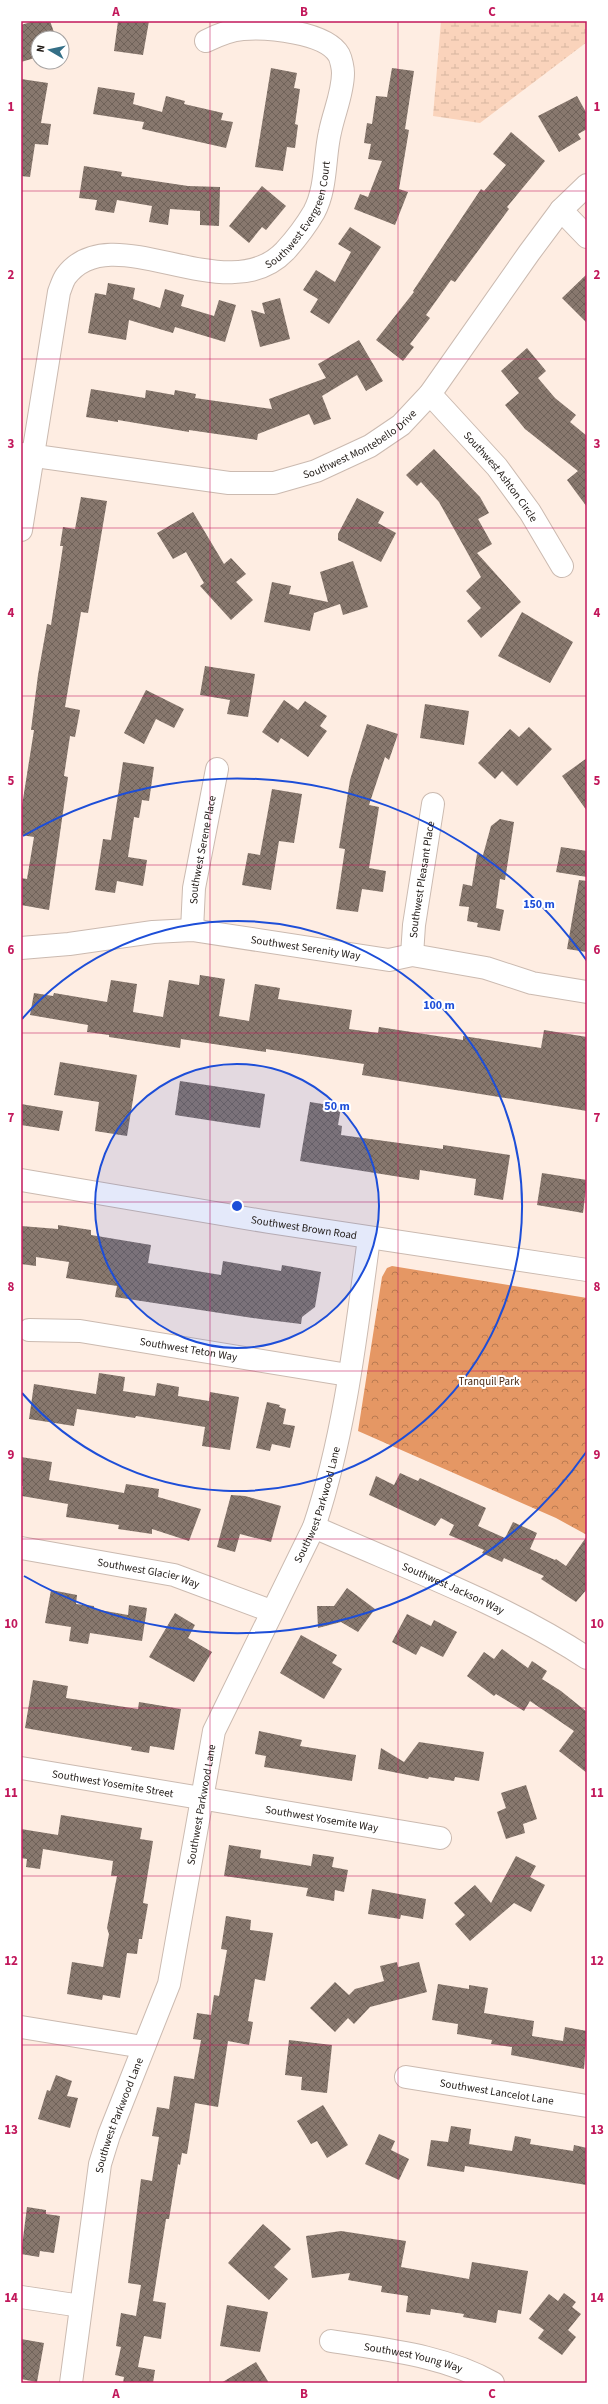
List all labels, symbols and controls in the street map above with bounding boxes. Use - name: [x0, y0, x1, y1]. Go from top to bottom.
- text: A: [111, 3, 120, 21]
- text: B: [300, 3, 308, 21]
- text: C: [488, 3, 496, 21]
- north arrow: [30, 30, 70, 70]
- text: N: [33, 44, 49, 53]
- text: 1: [8, 98, 15, 116]
- text: 1: [594, 98, 601, 116]
- street label: Southwest Evergreen Court: [262, 160, 333, 272]
- text: 2: [8, 266, 15, 284]
- text: 2: [594, 266, 601, 284]
- street label: Southwest Montebello Drive: [301, 406, 420, 482]
- street label: Southwest Ashton Circle: [460, 428, 542, 525]
- text: 3: [8, 435, 15, 453]
- text: 3: [594, 435, 601, 453]
- text: 4: [8, 604, 15, 622]
- text: 4: [594, 604, 601, 622]
- text: 5: [8, 772, 15, 790]
- text: 5: [594, 772, 601, 790]
- street label: Southwest Serene Place: [186, 794, 219, 905]
- street label: Southwest Pleasant Place: [406, 820, 438, 939]
- text: 150 m: [523, 896, 555, 913]
- street label: Southwest Serenity Way: [250, 932, 361, 963]
- text: 6: [8, 941, 15, 959]
- text: 6: [594, 941, 601, 959]
- text: 100 m: [423, 997, 455, 1014]
- text: 50 m: [324, 1098, 350, 1115]
- text: 7: [8, 1109, 15, 1127]
- text: 7: [594, 1109, 601, 1127]
- centre of rings: [230, 1199, 244, 1213]
- street label: Southwest Brown Road: [250, 1212, 358, 1243]
- text: 8: [8, 1278, 15, 1296]
- text: 8: [594, 1278, 601, 1296]
- street label: Southwest Teton Way: [139, 1333, 238, 1364]
- park label: Tranquil Park: [459, 1374, 520, 1389]
- street label: Southwest Parkwood Lane: [290, 1445, 343, 1565]
- text: 9: [8, 1446, 15, 1464]
- text: 9: [594, 1446, 601, 1464]
- street label: Southwest Glacier Way: [96, 1554, 202, 1591]
- street label: Southwest Jackson Way: [400, 1558, 507, 1618]
- text: 10: [4, 1615, 18, 1633]
- text: 10: [590, 1615, 604, 1633]
- street label: Southwest Parkwood Lane: [183, 1743, 219, 1866]
- street label: Southwest Yosemite Street: [51, 1766, 175, 1801]
- text: 11: [4, 1784, 18, 1802]
- text: 11: [590, 1784, 604, 1802]
- street label: Southwest Yosemite Way: [264, 1801, 379, 1835]
- text: 12: [4, 1952, 18, 1970]
- text: 12: [590, 1952, 604, 1970]
- street label: Southwest Parkwood Lane: [91, 2055, 147, 2174]
- street label: Southwest Lancelot Lane: [439, 2075, 555, 2108]
- text: 13: [4, 2121, 18, 2139]
- text: 13: [590, 2121, 604, 2139]
- text: 14: [4, 2289, 18, 2307]
- text: 14: [590, 2289, 604, 2307]
- street label: Southwest Young Way: [363, 2339, 465, 2376]
- text: A: [111, 2385, 120, 2403]
- text: B: [300, 2385, 308, 2403]
- text: C: [488, 2385, 496, 2403]

